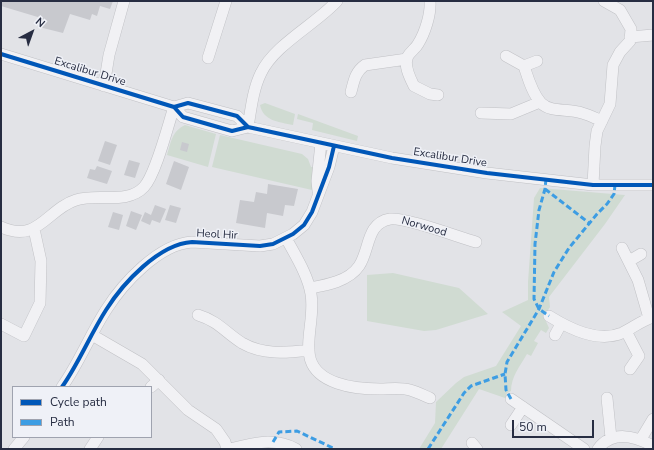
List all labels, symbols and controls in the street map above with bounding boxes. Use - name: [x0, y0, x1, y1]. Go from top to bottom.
- north arrow: [12, 12, 52, 52]
- text: N: [32, 14, 48, 31]
- street label: Excalibur Drive: [53, 55, 127, 89]
- street label: Excalibur Drive: [412, 146, 488, 170]
- street label: Norwood: [400, 214, 448, 240]
- street label: Heol Hir: [196, 227, 238, 243]
- legend: [12, 386, 152, 438]
- text: Cycle path: [50, 394, 107, 410]
- scale bar: [514, 412, 596, 438]
- text: Path: [50, 414, 75, 430]
- text: 50 m: [519, 419, 547, 435]

